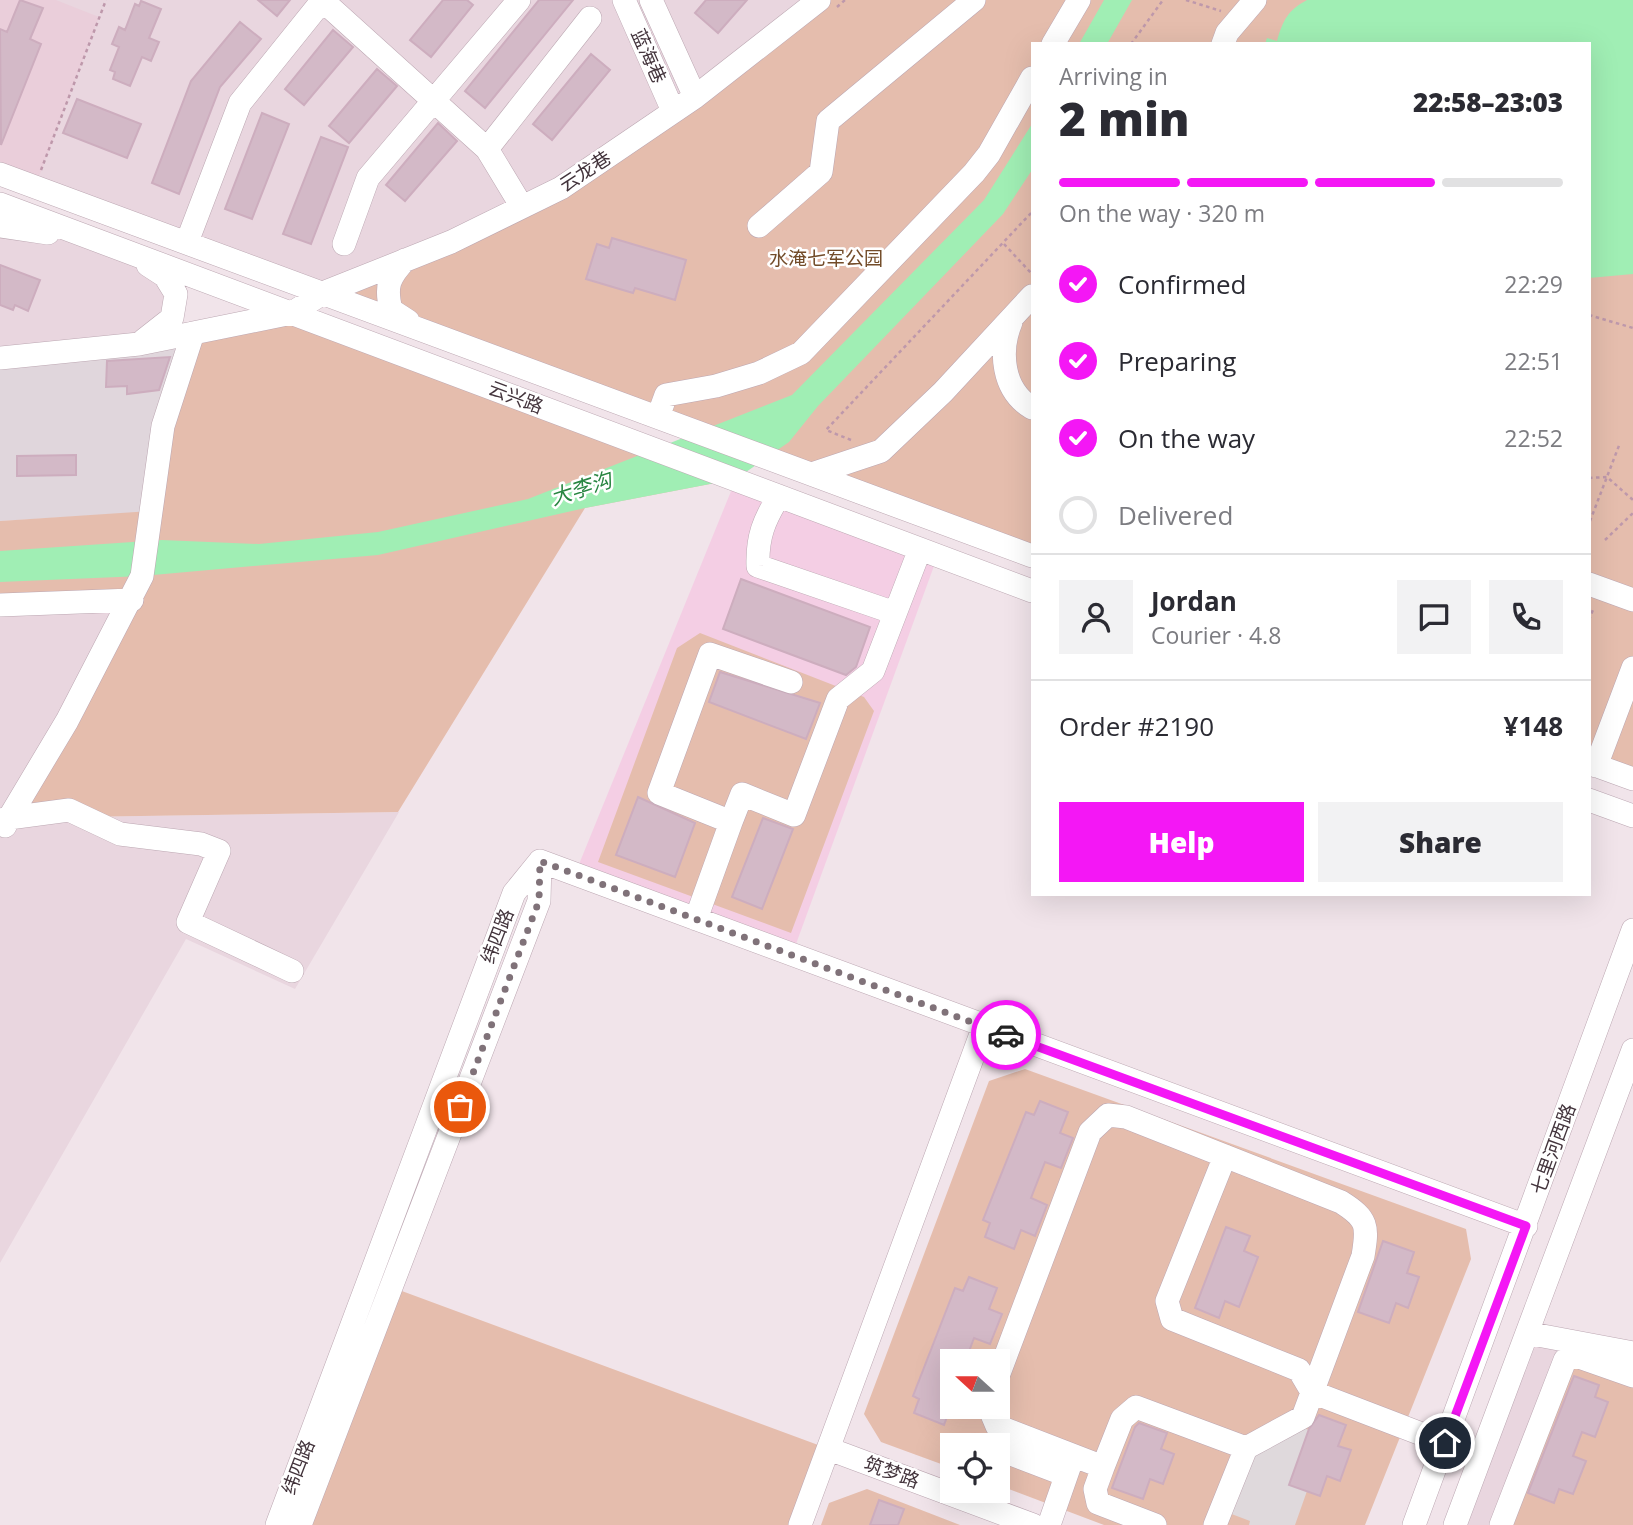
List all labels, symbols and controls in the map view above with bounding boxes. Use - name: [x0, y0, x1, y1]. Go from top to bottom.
- street label: 蓝海巷: [626, 25, 672, 87]
- text: Arriving in: [1059, 60, 1168, 92]
- text: 22:58–23:03: [1413, 84, 1563, 120]
- text: 2 min: [1059, 87, 1190, 149]
- street label: 云龙巷: [554, 145, 616, 197]
- text: On the way · 320 m: [1059, 197, 1265, 229]
- park label: 水淹七军公园: [769, 245, 883, 271]
- icon: check: [1059, 265, 1097, 303]
- text: Confirmed: [1118, 266, 1246, 302]
- text: 22:29: [1504, 268, 1563, 300]
- icon: check: [1059, 342, 1097, 380]
- text: Preparing: [1118, 343, 1236, 379]
- text: 22:51: [1504, 345, 1563, 377]
- street label: 云兴路: [485, 375, 547, 419]
- icon: check: [1059, 419, 1097, 457]
- text: On the way: [1118, 420, 1255, 456]
- text: 22:52: [1504, 422, 1563, 454]
- water label: 大李沟: [546, 464, 617, 511]
- text: Delivered: [1118, 497, 1233, 533]
- button: person: [1059, 580, 1133, 654]
- button: chat: [1397, 580, 1471, 654]
- button: phone: [1489, 580, 1563, 654]
- text: Jordan: [1151, 583, 1237, 619]
- text: Courier · 4.8: [1151, 619, 1281, 651]
- text: Order #2190: [1059, 708, 1214, 744]
- text: ¥148: [1504, 708, 1563, 744]
- button: Help: [1059, 802, 1304, 882]
- button: Share: [1318, 802, 1563, 882]
- street label: 纬四路: [475, 905, 519, 967]
- courier: [971, 1000, 1041, 1070]
- icon: car: [987, 1016, 1025, 1054]
- pin: [430, 1077, 490, 1137]
- icon: bag: [441, 1088, 479, 1126]
- street label: 七里河西路: [1525, 1100, 1581, 1198]
- north arrow: [940, 1349, 1010, 1419]
- map controls: [940, 1349, 1010, 1503]
- pin: [1415, 1413, 1475, 1473]
- icon: home: [1426, 1424, 1464, 1462]
- button: locate: [940, 1433, 1010, 1503]
- street label: 纬四路: [276, 1436, 320, 1498]
- street label: 筑梦路: [861, 1450, 923, 1494]

